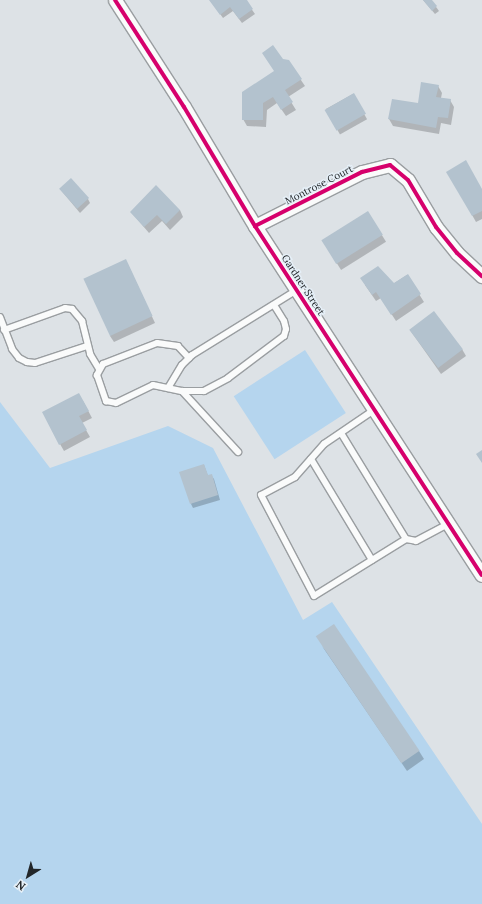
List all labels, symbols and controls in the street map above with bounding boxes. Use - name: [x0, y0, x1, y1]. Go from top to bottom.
- street label: Montrose Court: [283, 163, 355, 207]
- street label: Gardner Street: [279, 252, 327, 318]
- north arrow: [8, 856, 48, 896]
- text: N: [13, 877, 28, 894]

